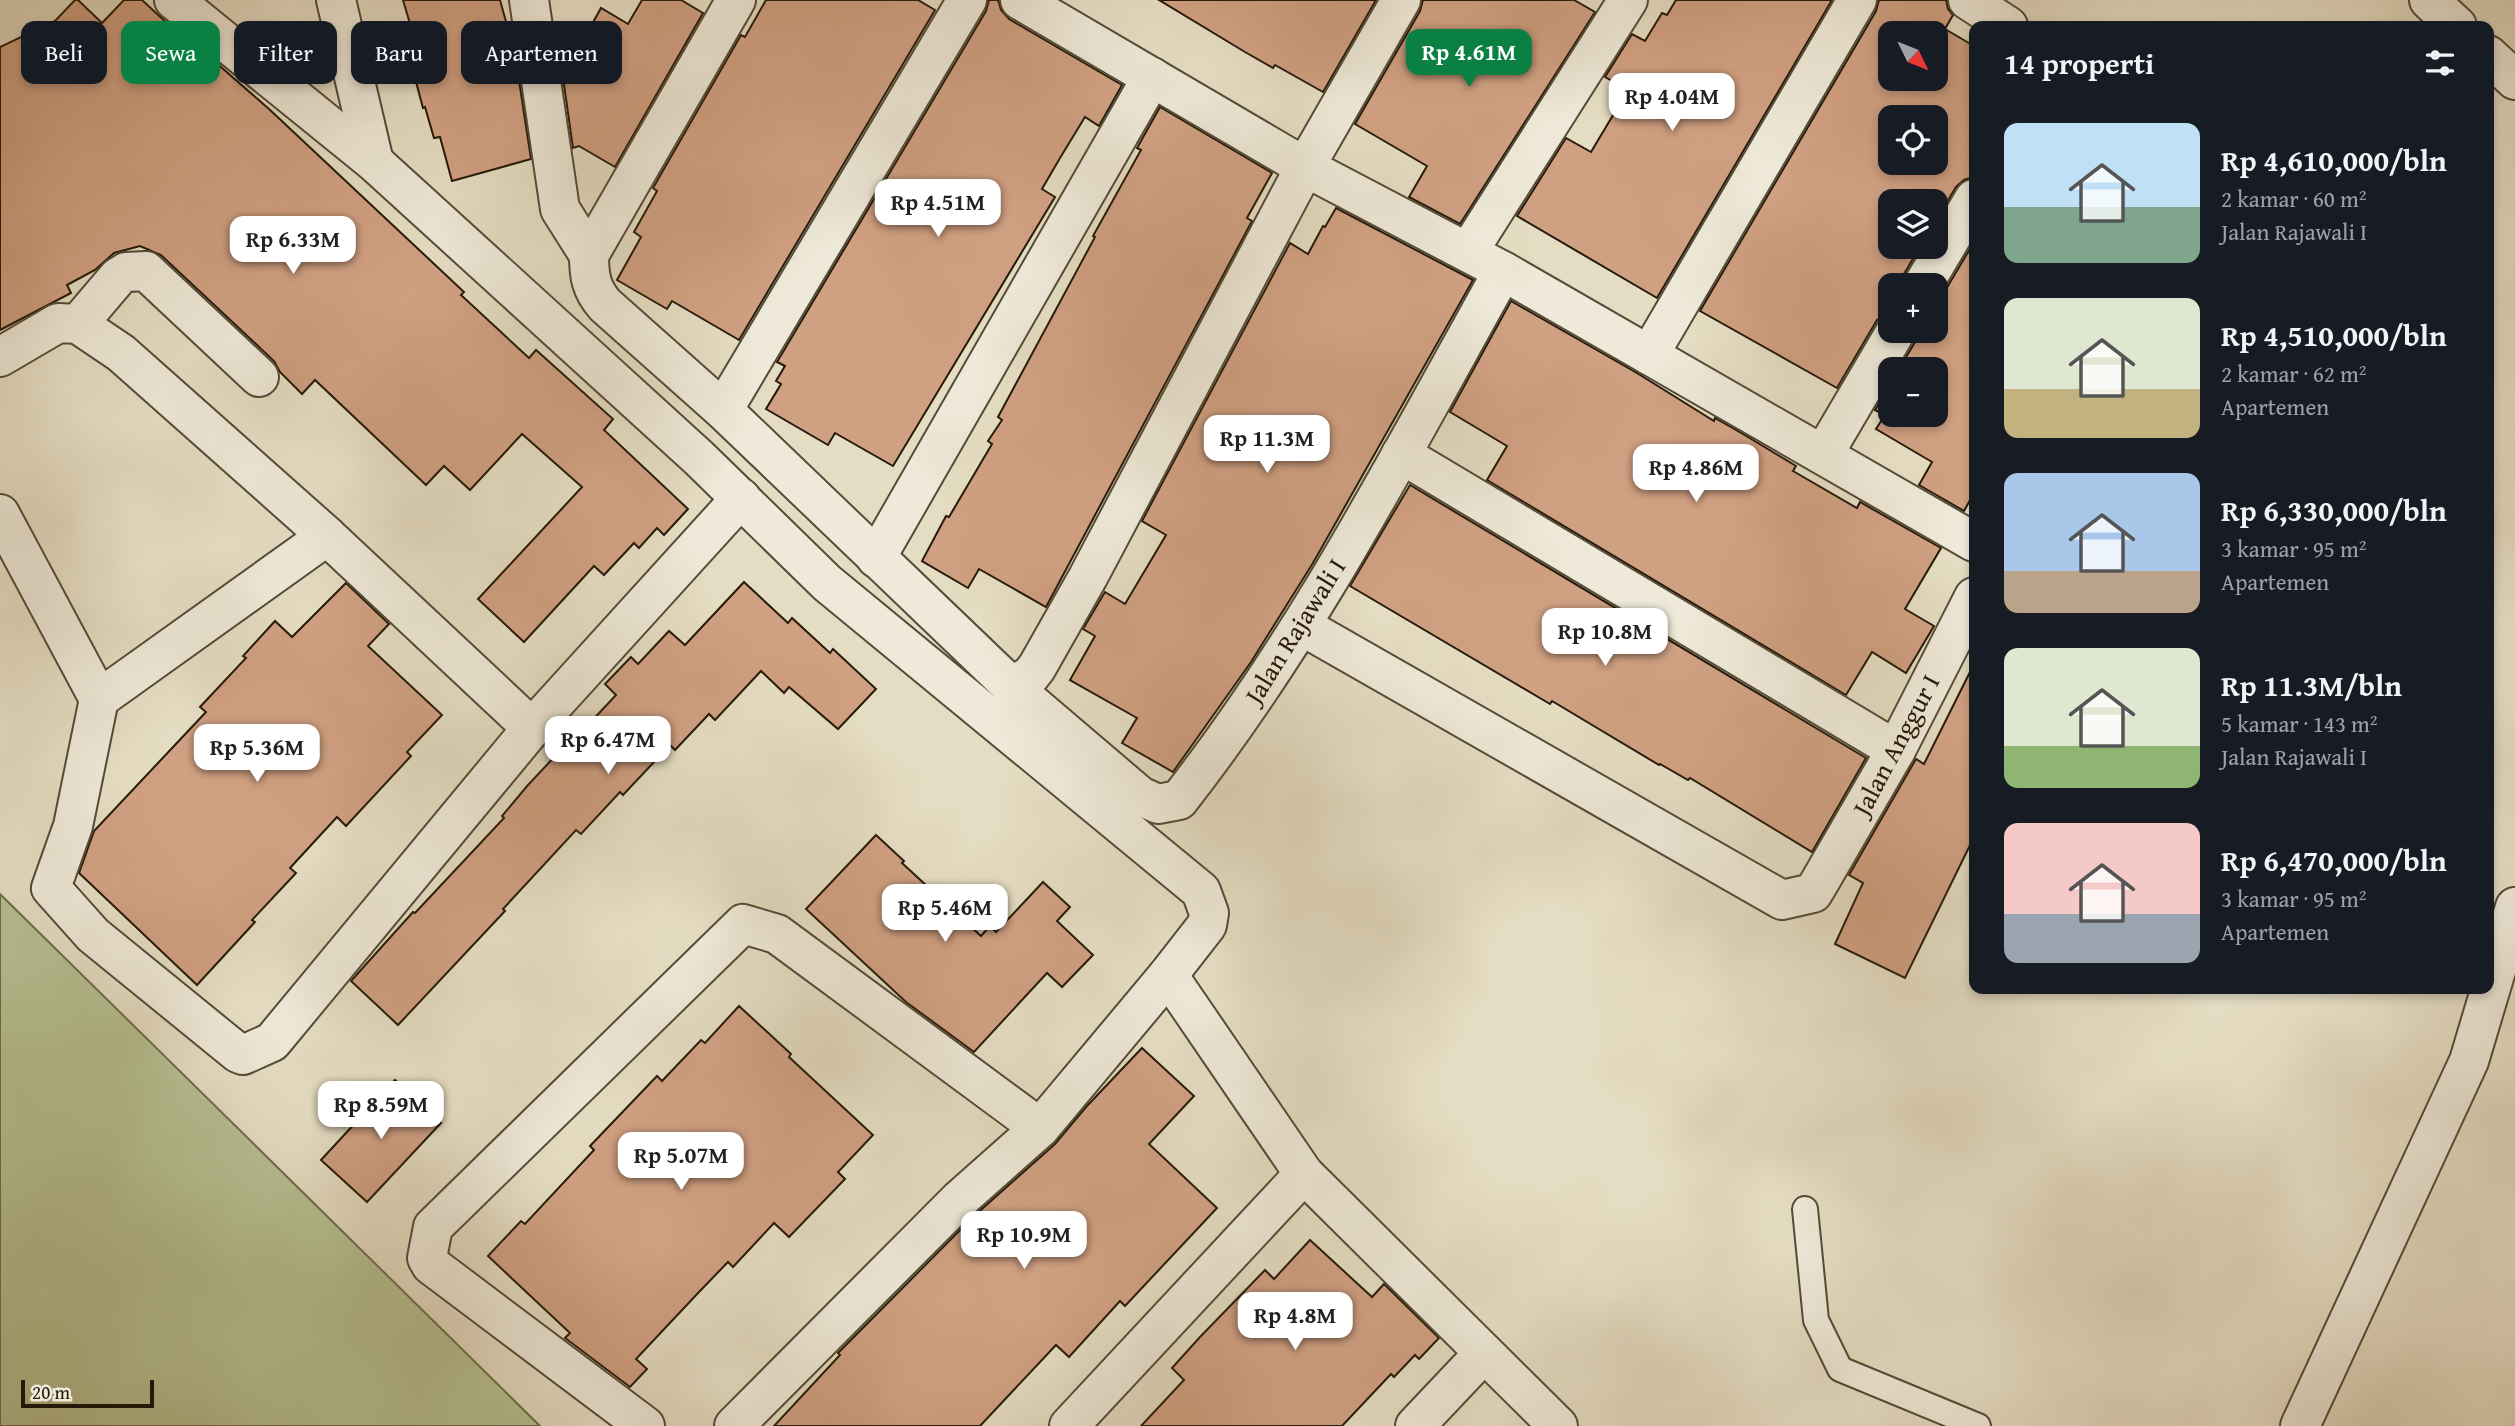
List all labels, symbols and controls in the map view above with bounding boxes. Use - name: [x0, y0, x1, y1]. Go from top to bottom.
- chip: Beli: [21, 21, 107, 84]
- chip: Sewa: [121, 21, 220, 84]
- chip: Filter: [234, 21, 337, 84]
- chip: Baru: [351, 21, 447, 84]
- chip: Apartemen: [461, 21, 622, 84]
- north arrow: [1878, 21, 1948, 91]
- map controls: [1878, 21, 1948, 427]
- pin: Rp 4.61M: [1397, 29, 1541, 89]
- text: Rp 4.61M: [1422, 35, 1516, 68]
- text: 14 properti: [2004, 41, 2154, 85]
- icon: filters: [2421, 44, 2459, 82]
- pin: Rp 4.04M: [1600, 74, 1744, 133]
- text: Rp 4.04M: [1625, 79, 1719, 112]
- button: locate: [1878, 105, 1948, 175]
- text: Rp 4,610,000/bln: [2221, 138, 2447, 182]
- icon: home: [2060, 151, 2144, 235]
- pin: Rp 4.51M: [866, 180, 1010, 239]
- text: 2 kamar · 60 m²: [2221, 182, 2367, 215]
- text: Rp 4.51M: [891, 185, 985, 218]
- button: layers: [1878, 189, 1948, 259]
- text: Jalan Rajawali I: [2221, 215, 2367, 248]
- pin: Rp 6.33M: [221, 216, 365, 276]
- text: Rp 6.33M: [246, 222, 340, 255]
- button: +: [1878, 273, 1948, 343]
- text: Rp 4,510,000/bln: [2221, 313, 2447, 357]
- icon: home: [2060, 326, 2144, 410]
- button: −: [1878, 357, 1948, 427]
- text: 2 kamar · 62 m²: [2221, 357, 2367, 390]
- text: Apartemen: [2221, 390, 2329, 423]
- pin: Rp 11.3M: [1195, 416, 1339, 475]
- text: Rp 11.3M: [1220, 421, 1314, 454]
- pin: Rp 4.86M: [1624, 444, 1768, 504]
- text: Rp 4.86M: [1649, 450, 1743, 483]
- text: Rp 6,330,000/bln: [2221, 488, 2447, 532]
- icon: home: [2060, 501, 2144, 585]
- text: 3 kamar · 95 m²: [2221, 532, 2367, 565]
- street label: Jalan Rajawali I: [1233, 550, 1355, 714]
- text: Apartemen: [2221, 565, 2329, 598]
- pin: Rp 10.8M: [1533, 608, 1677, 668]
- text: Rp 10.8M: [1558, 614, 1652, 647]
- text: Rp 11.3M/bln: [2221, 663, 2402, 707]
- street label: Jalan Anggur I: [1841, 667, 1949, 825]
- icon: home: [2060, 676, 2144, 760]
- text: 5 kamar · 143 m²: [2221, 707, 2378, 740]
- pin: Rp 6.47M: [536, 716, 680, 776]
- text: Rp 6.47M: [561, 722, 655, 755]
- pin: Rp 5.36M: [185, 724, 329, 784]
- text: Rp 5.36M: [210, 730, 304, 763]
- text: Jalan Rajawali I: [2221, 740, 2367, 773]
- text: Rp 6,470,000/bln: [2221, 838, 2447, 882]
- icon: home: [2060, 851, 2144, 935]
- text: 3 kamar · 95 m²: [2221, 882, 2367, 915]
- pin: Rp 5.46M: [873, 884, 1017, 944]
- text: Rp 5.46M: [898, 890, 992, 923]
- text: Apartemen: [2221, 915, 2329, 948]
- pin: Rp 8.59M: [309, 1082, 453, 1141]
- text: Rp 8.59M: [334, 1087, 428, 1120]
- pin: Rp 5.07M: [609, 1132, 753, 1192]
- text: Rp 5.07M: [634, 1138, 728, 1171]
- pin: Rp 10.9M: [952, 1212, 1096, 1271]
- text: Rp 10.9M: [977, 1217, 1071, 1250]
- pin: Rp 4.8M: [1230, 1292, 1360, 1352]
- text: Rp 4.8M: [1254, 1298, 1336, 1331]
- scale bar: [21, 1377, 154, 1409]
- text: 20 m: [32, 1378, 70, 1406]

